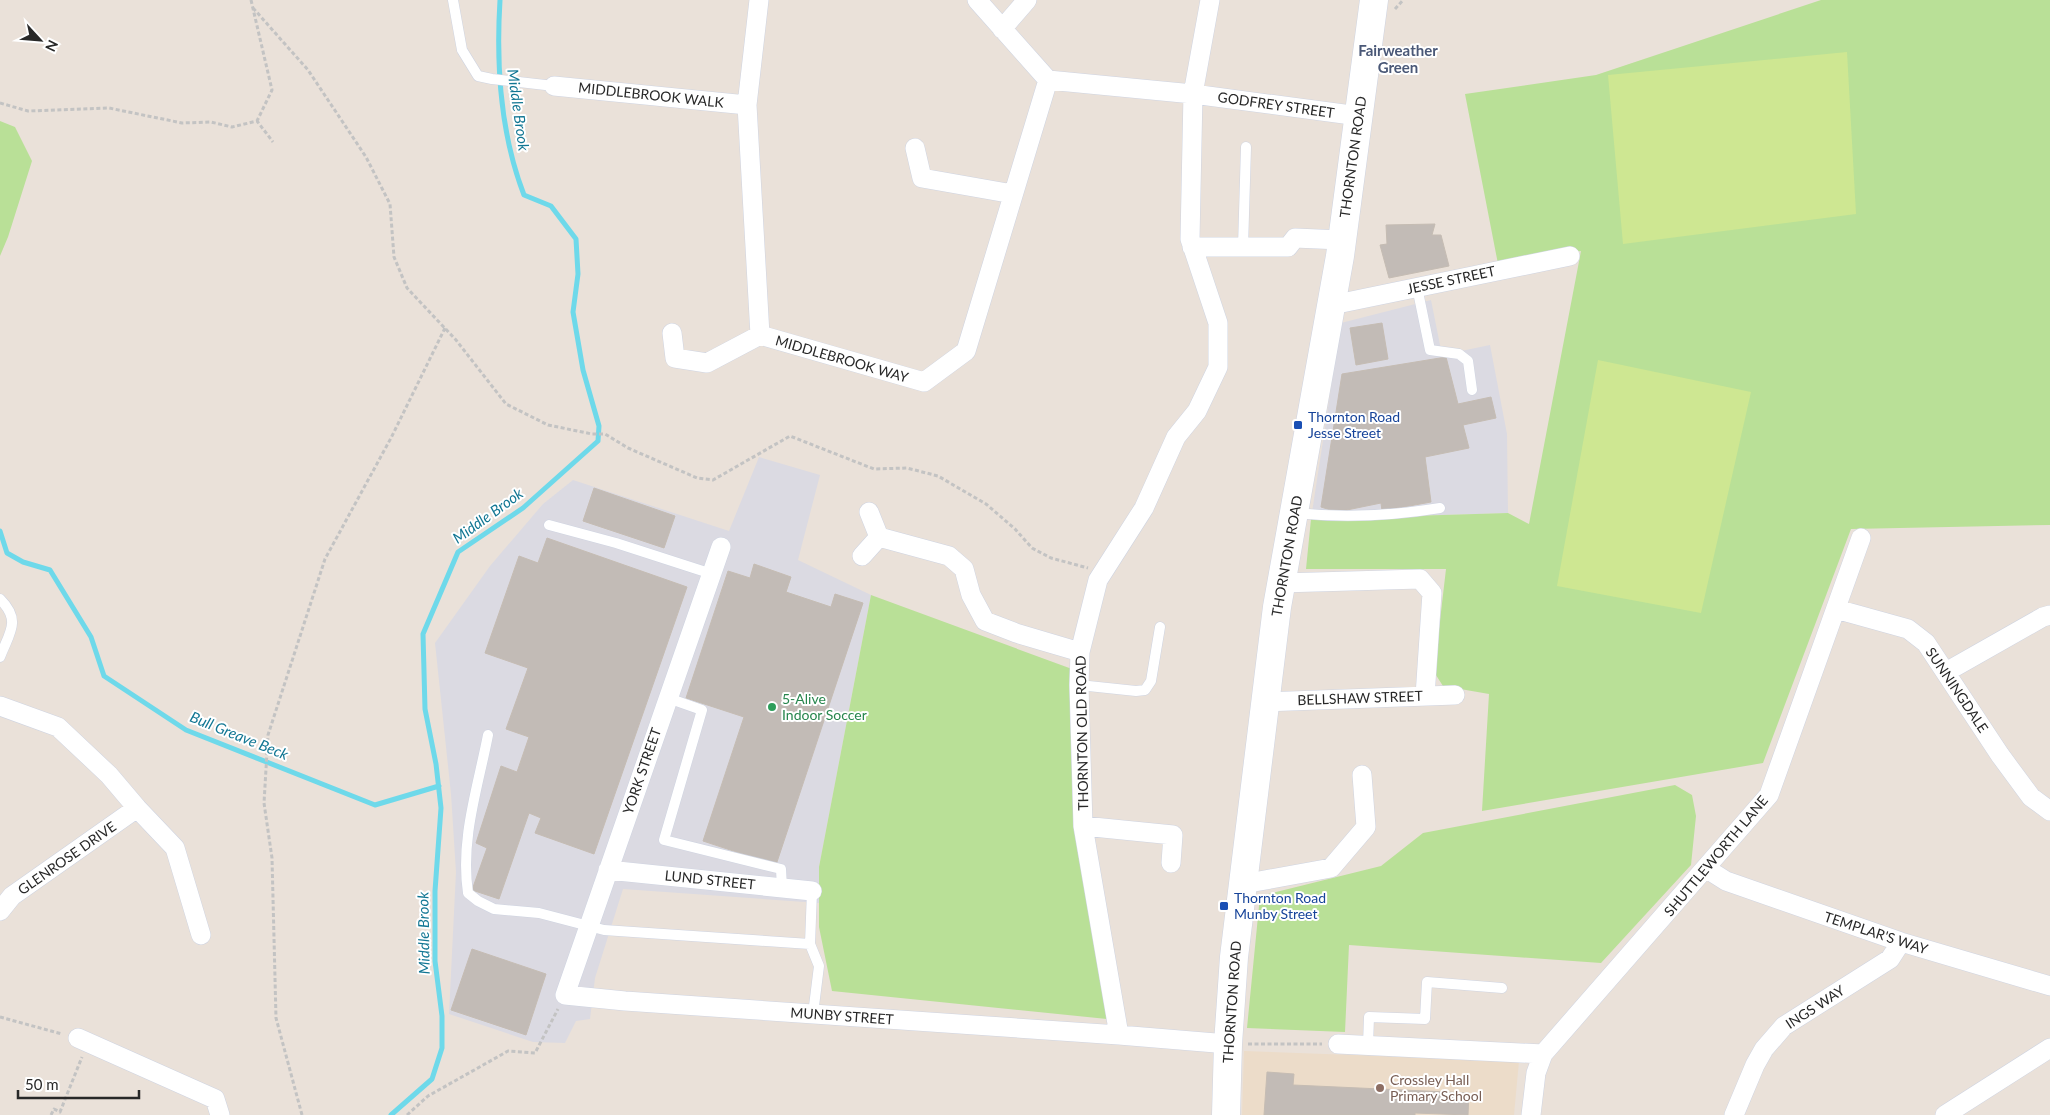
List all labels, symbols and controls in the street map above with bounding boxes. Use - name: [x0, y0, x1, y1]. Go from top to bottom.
- north arrow: [15, 15, 65, 65]
- text: N: [42, 37, 62, 54]
- district label: Fairweather Green: [1358, 41, 1438, 76]
- water label: Middle Brook: [504, 68, 534, 153]
- street label: MIDDLEBROOK WALK: [577, 78, 725, 111]
- street label: GODFREY STREET: [1217, 88, 1336, 121]
- street label: THORNTON ROAD: [1336, 95, 1369, 219]
- street label: JESSE STREET: [1405, 262, 1497, 297]
- street label: MIDDLEBROOK WAY: [774, 331, 911, 386]
- place label: Thornton Road Jesse Street: [1308, 408, 1400, 441]
- marker: Thornton Road Jesse Street: [1292, 419, 1304, 431]
- water label: Middle Brook: [449, 483, 527, 547]
- street label: THORNTON ROAD: [1267, 494, 1306, 618]
- street label: SUNNINGDALE: [1923, 644, 1992, 736]
- street label: THORNTON OLD ROAD: [1072, 655, 1091, 811]
- street label: BELLSHAW STREET: [1297, 687, 1424, 708]
- place label: 5-Alive Indoor Soccer: [782, 690, 867, 723]
- marker: 5-Alive Indoor Soccer: [766, 701, 778, 713]
- water label: Bull Greave Beck: [188, 707, 292, 763]
- street label: YORK STREET: [619, 725, 664, 816]
- street label: SHUTTLEWORTH LANE: [1660, 792, 1771, 920]
- street label: GLENROSE DRIVE: [14, 817, 119, 898]
- street label: LUND STREET: [664, 866, 757, 893]
- place label: Thornton Road Munby Street: [1234, 889, 1326, 922]
- water label: Middle Brook: [413, 891, 433, 974]
- marker: Thornton Road Munby Street: [1218, 900, 1230, 912]
- street label: TEMPLAR'S WAY: [1822, 908, 1930, 957]
- street label: THORNTON ROAD: [1219, 940, 1244, 1064]
- street label: INGS WAY: [1782, 981, 1848, 1032]
- street label: MUNBY STREET: [790, 1003, 895, 1028]
- scale bar: [18, 1068, 139, 1100]
- place label: Crossley Hall Primary School: [1390, 1071, 1482, 1104]
- text: 50 m: [25, 1075, 59, 1093]
- marker: Crossley Hall Primary School: [1374, 1082, 1386, 1094]

